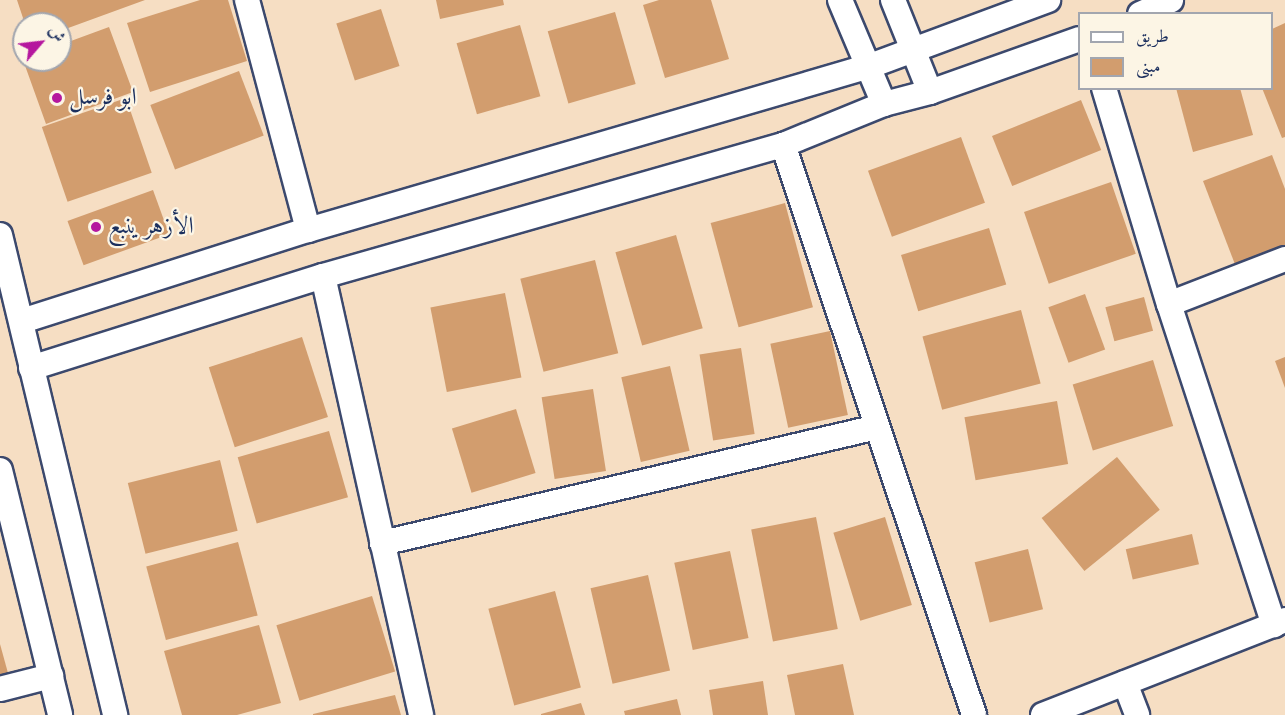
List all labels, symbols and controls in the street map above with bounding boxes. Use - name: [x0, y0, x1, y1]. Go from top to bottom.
- north arrow: [12, 12, 72, 72]
- legend: [1078, 12, 1273, 90]
- text: ش: [44, 23, 69, 46]
- text: طريق: [1136, 26, 1169, 49]
- text: مبنى: [1136, 56, 1161, 79]
- place label: ابو فرسل: [69, 84, 137, 112]
- marker: ابو فرسل: [50, 91, 64, 105]
- place label: الأزهر ينبع: [108, 213, 194, 241]
- marker: الأزهر ينبع: [89, 220, 103, 234]

